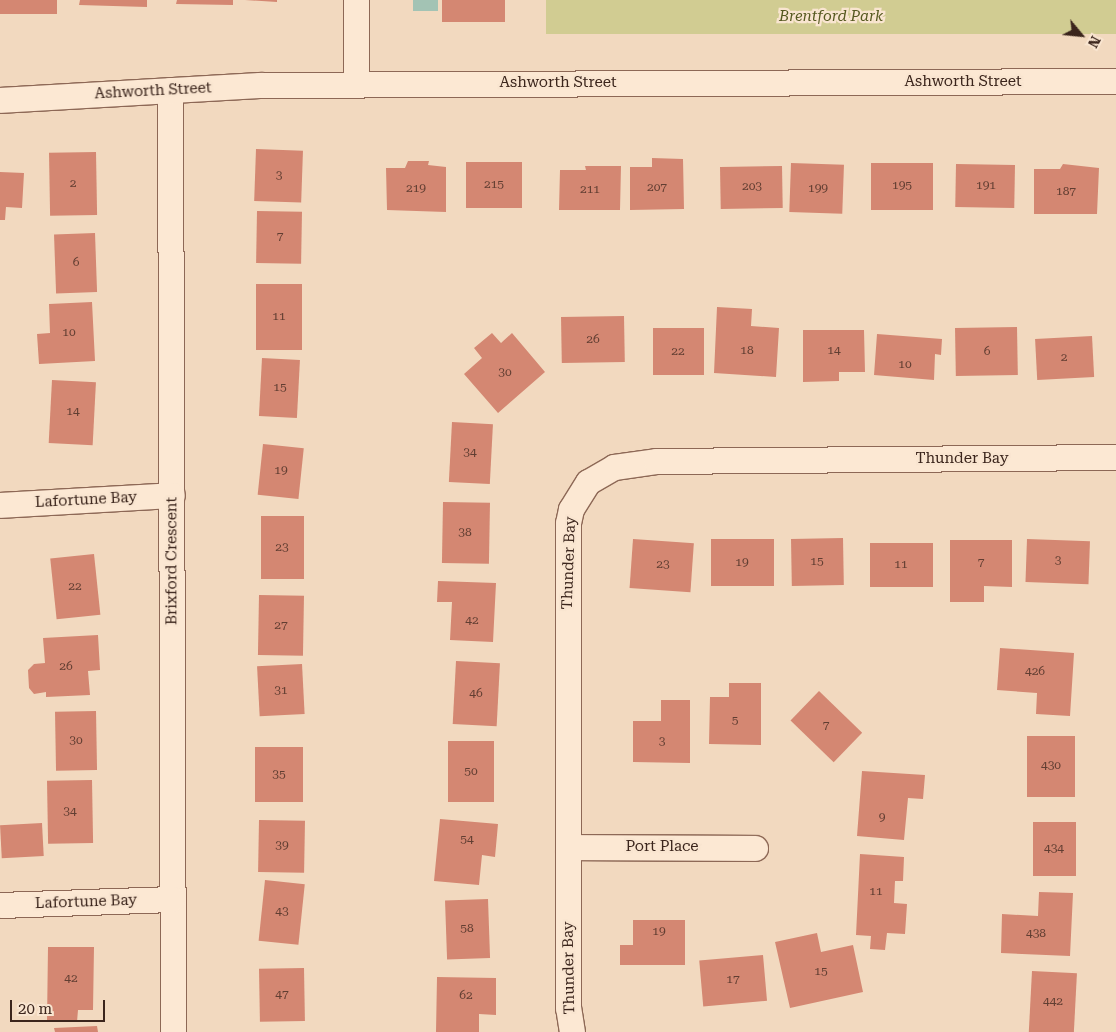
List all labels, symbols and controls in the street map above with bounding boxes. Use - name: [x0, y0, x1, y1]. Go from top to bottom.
- park label: Brentford Park: [779, 8, 883, 26]
- north arrow: [1056, 10, 1106, 60]
- text: N: [1085, 34, 1104, 51]
- street label: Ashworth Street: [904, 73, 1022, 91]
- street label: Ashworth Street: [499, 74, 617, 92]
- street label: Ashworth Street: [94, 79, 212, 103]
- house number: 3: [276, 169, 282, 183]
- house number: 2: [70, 177, 76, 191]
- house number: 215: [484, 178, 504, 192]
- house number: 195: [892, 179, 912, 193]
- house number: 191: [976, 179, 996, 193]
- house number: 203: [742, 180, 762, 194]
- house number: 207: [647, 181, 667, 195]
- house number: 219: [406, 182, 426, 196]
- house number: 199: [808, 182, 828, 196]
- house number: 211: [580, 183, 600, 197]
- house number: 187: [1056, 185, 1076, 199]
- house number: 7: [277, 230, 283, 244]
- house number: 6: [73, 256, 79, 270]
- house number: 11: [272, 310, 286, 324]
- house number: 10: [62, 326, 76, 340]
- house number: 26: [586, 333, 600, 347]
- house number: 18: [740, 344, 754, 358]
- house number: 14: [827, 344, 841, 358]
- house number: 22: [671, 345, 685, 359]
- house number: 6: [984, 345, 990, 359]
- house number: 2: [1061, 351, 1067, 365]
- house number: 10: [898, 358, 912, 372]
- house number: 30: [498, 366, 512, 380]
- house number: 15: [273, 381, 287, 395]
- house number: 14: [66, 405, 80, 419]
- house number: 34: [463, 446, 477, 460]
- street label: Thunder Bay: [916, 450, 1008, 468]
- house number: 19: [274, 464, 288, 478]
- street label: Lafortune Bay: [35, 488, 137, 512]
- street label: Brixford Crescent: [163, 497, 181, 625]
- street label: Thunder Bay: [558, 516, 580, 610]
- house number: 38: [458, 526, 472, 540]
- house number: 23: [275, 541, 289, 555]
- house number: 3: [1055, 554, 1061, 568]
- house number: 15: [810, 555, 824, 569]
- house number: 19: [735, 556, 749, 570]
- house number: 7: [978, 556, 984, 570]
- house number: 23: [656, 558, 670, 572]
- house number: 11: [894, 558, 908, 572]
- house number: 22: [68, 580, 82, 594]
- house number: 42: [465, 614, 479, 628]
- house number: 27: [274, 619, 288, 633]
- house number: 26: [59, 660, 73, 674]
- house number: 426: [1025, 665, 1045, 679]
- house number: 31: [274, 684, 288, 698]
- house number: 46: [469, 687, 483, 701]
- house number: 5: [732, 714, 738, 728]
- house number: 7: [823, 719, 829, 733]
- house number: 30: [69, 734, 83, 748]
- house number: 3: [659, 735, 665, 749]
- house number: 430: [1041, 759, 1061, 773]
- house number: 50: [464, 765, 478, 779]
- house number: 35: [272, 768, 286, 782]
- house number: 34: [63, 805, 77, 819]
- house number: 9: [879, 811, 885, 825]
- house number: 54: [460, 833, 474, 847]
- street label: Port Place: [625, 838, 699, 856]
- house number: 39: [275, 839, 289, 853]
- house number: 434: [1044, 842, 1064, 856]
- house number: 11: [869, 885, 883, 899]
- street label: Lafortune Bay: [35, 891, 137, 913]
- house number: 43: [275, 905, 289, 919]
- street label: Thunder Bay: [559, 921, 579, 1015]
- house number: 58: [460, 922, 474, 936]
- house number: 19: [652, 925, 666, 939]
- house number: 438: [1026, 927, 1046, 941]
- house number: 15: [814, 965, 828, 979]
- house number: 42: [64, 972, 78, 986]
- house number: 17: [726, 973, 740, 987]
- house number: 47: [275, 988, 289, 1002]
- house number: 62: [459, 989, 473, 1003]
- scale bar: [12, 990, 108, 1022]
- house number: 442: [1043, 995, 1063, 1009]
- text: 20 m: [18, 1000, 52, 1018]

